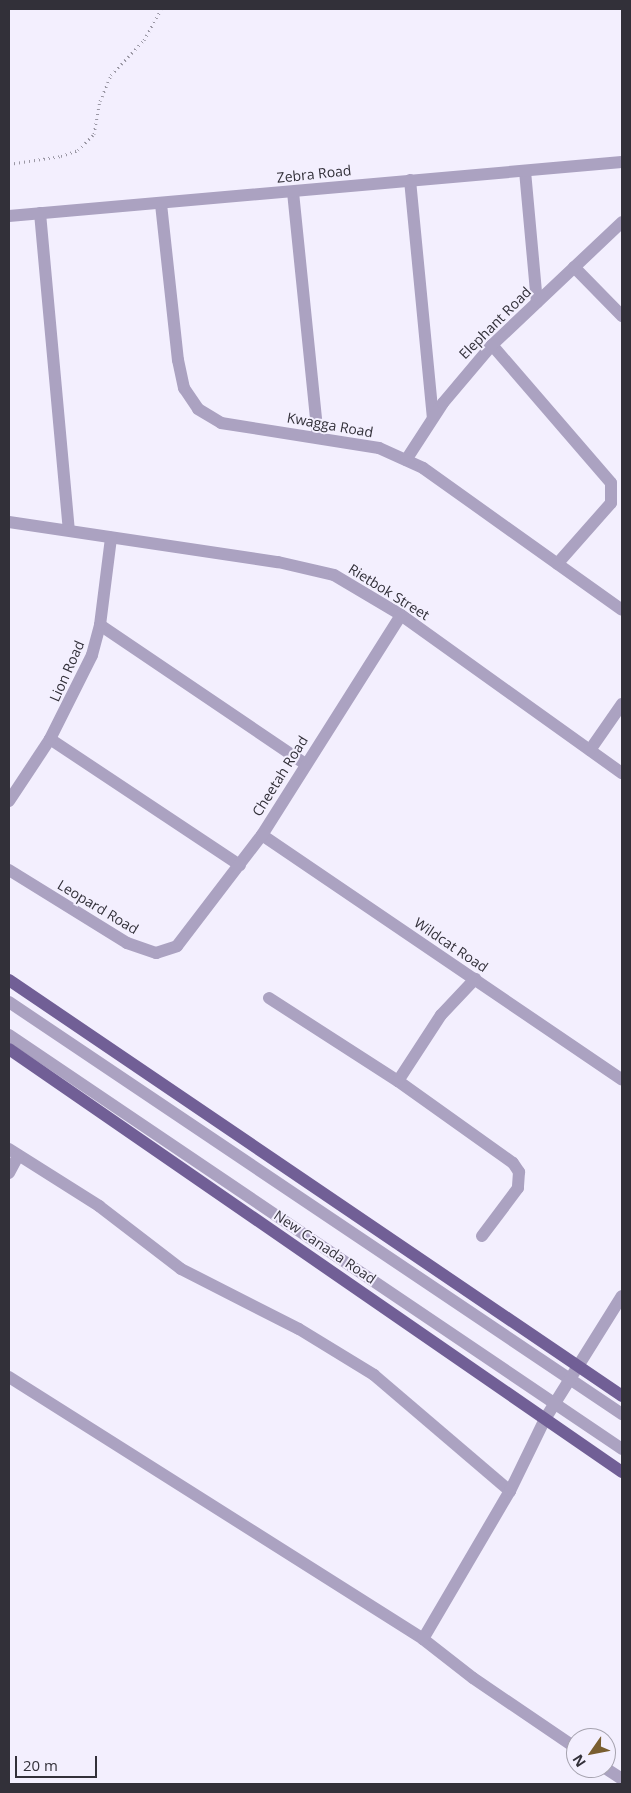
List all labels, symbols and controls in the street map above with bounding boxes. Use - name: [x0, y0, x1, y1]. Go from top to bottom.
- street label: Zebra Road: [276, 162, 352, 186]
- street label: Elephant Road: [456, 284, 534, 362]
- street label: Kwagga Road: [286, 409, 374, 441]
- street label: Rietbok Street: [345, 560, 433, 624]
- street label: Lion Road: [46, 638, 88, 704]
- street label: Cheetah Road: [249, 733, 311, 819]
- street label: Leopard Road: [55, 876, 141, 938]
- street label: Wildcat Road: [411, 914, 491, 976]
- street label: New Canada Road: [271, 1207, 379, 1287]
- north arrow: [566, 1728, 616, 1778]
- scale bar: [18, 1746, 100, 1778]
- text: N: [568, 1751, 590, 1771]
- text: 20 m: [23, 1755, 58, 1775]

